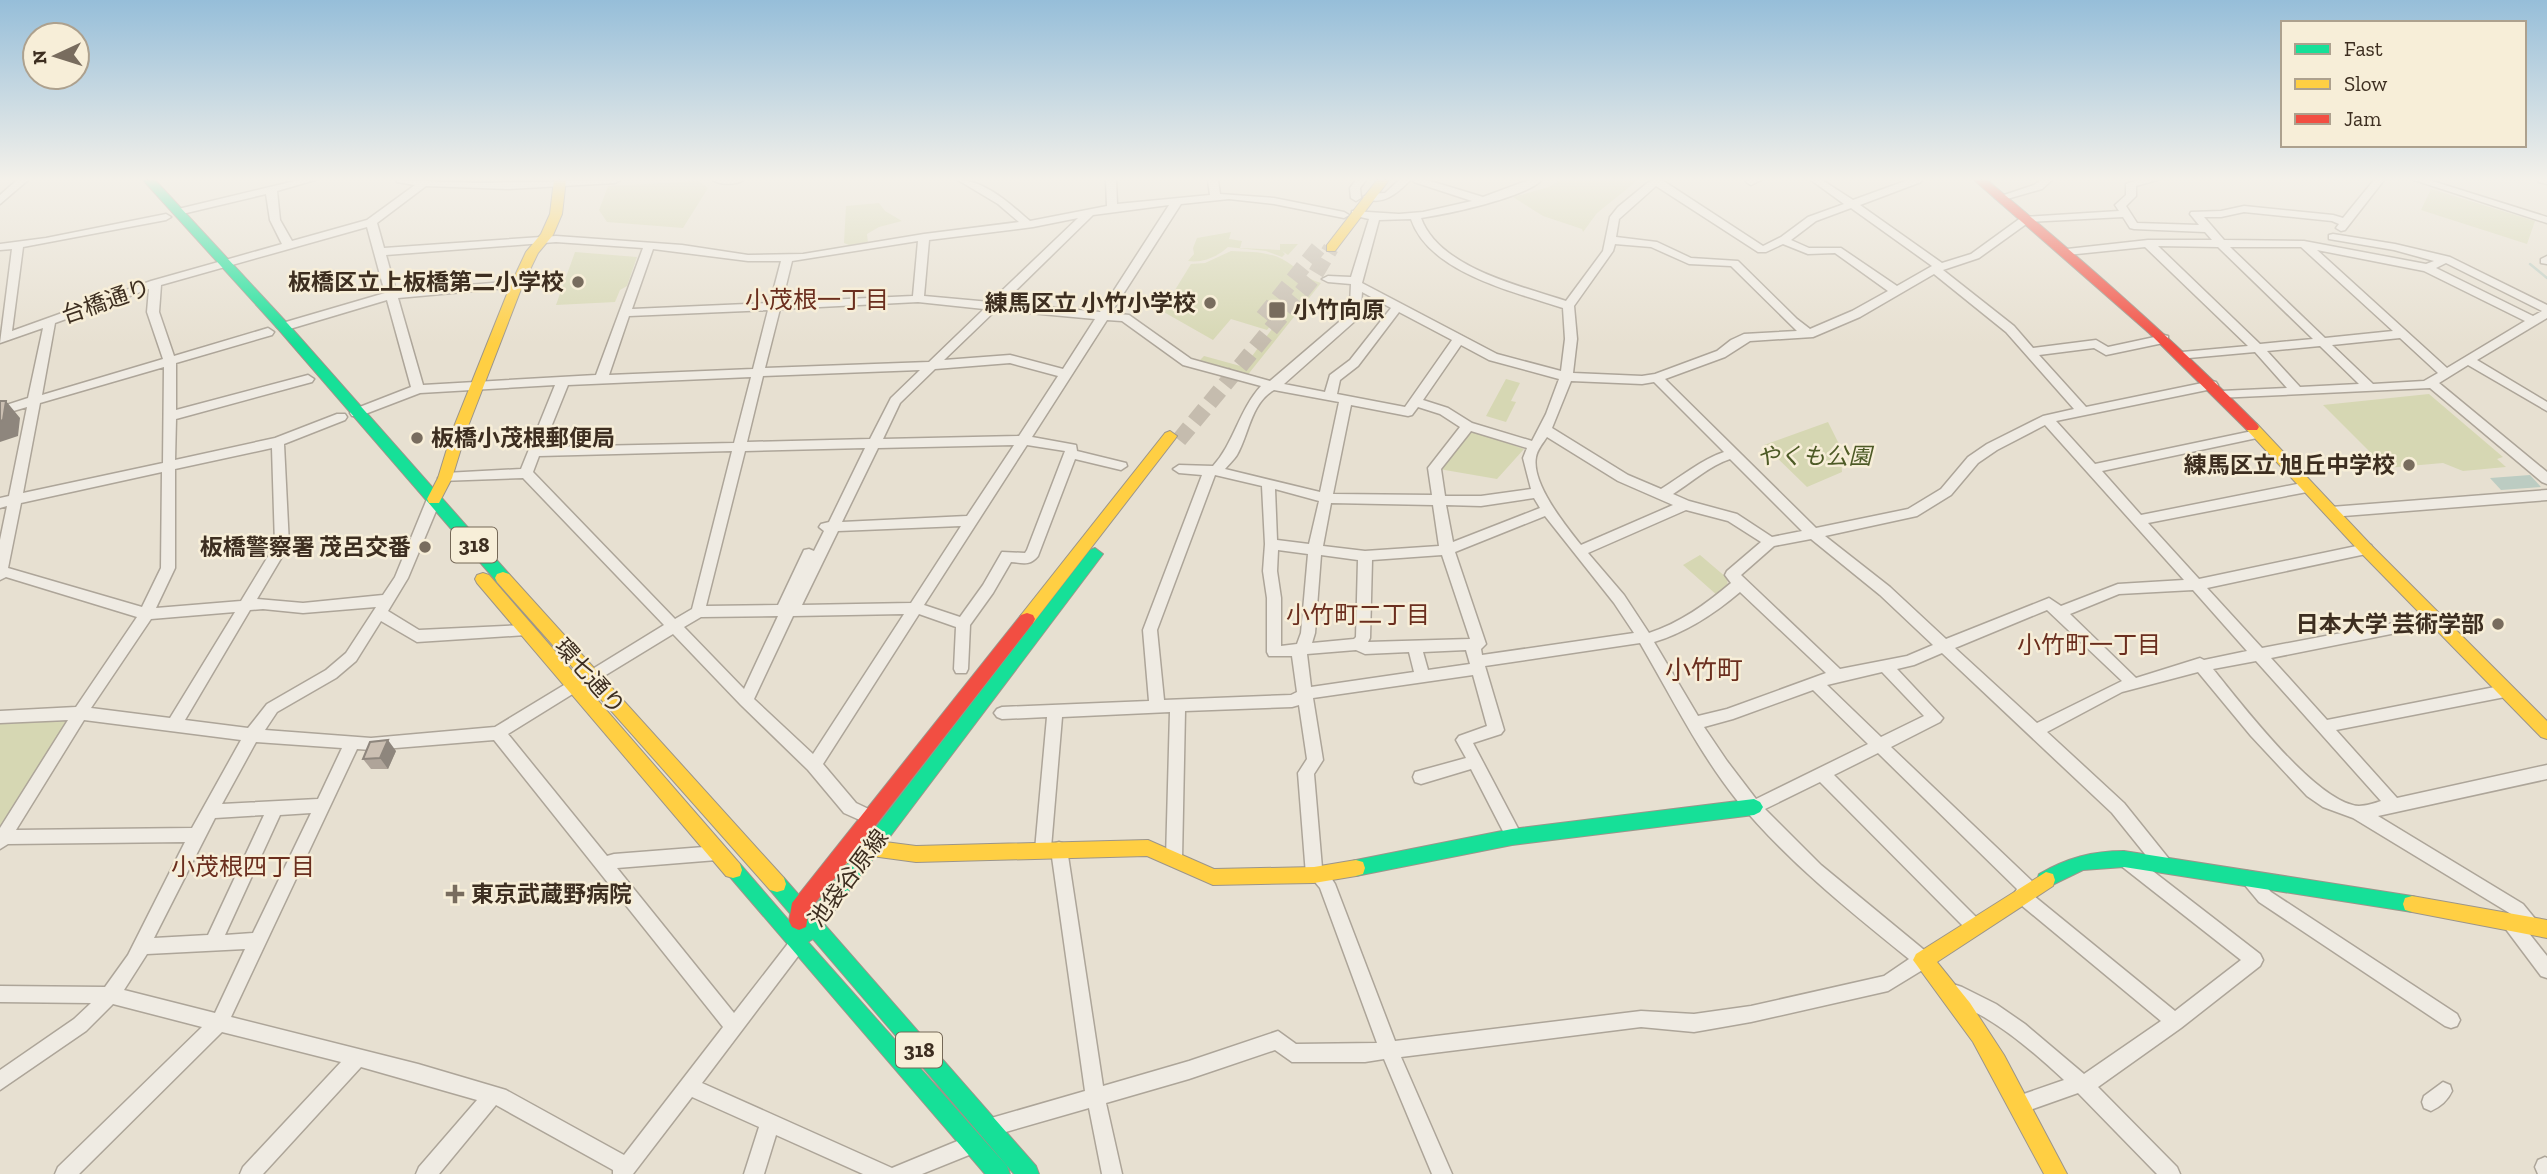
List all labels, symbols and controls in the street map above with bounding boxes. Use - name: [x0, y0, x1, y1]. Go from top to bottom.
- north arrow: [21, 21, 91, 91]
- legend: [2281, 21, 2526, 147]
- text: Fast: [2344, 36, 2383, 61]
- text: N: [28, 49, 52, 65]
- text: Slow: [2344, 71, 2387, 96]
- text: Jam: [2344, 106, 2381, 131]
- place label: 板橋区立上板橋第二小学校: [288, 268, 564, 296]
- street label: 台橋通り: [58, 273, 154, 329]
- marker: 板橋区立上板橋第二小学校: [570, 274, 586, 290]
- district label: 小茂根一丁目: [745, 285, 889, 314]
- place label: 練馬区立 小竹小学校: [985, 289, 1196, 317]
- marker: 練馬区立 小竹小学校: [1202, 295, 1218, 311]
- place label: 小竹向原: [1293, 296, 1385, 324]
- marker: 小竹向原: [1267, 300, 1287, 320]
- place label: 板橋小茂根郵便局: [431, 424, 615, 452]
- marker: 板橋小茂根郵便局: [409, 430, 425, 446]
- park label: やくも公園: [1757, 442, 1875, 470]
- place label: 練馬区立 旭丘中学校: [2184, 451, 2395, 479]
- marker: 練馬区立 旭丘中学校: [2401, 457, 2417, 473]
- road number: 318: [451, 528, 497, 562]
- place label: 板橋警察署 茂呂交番: [200, 533, 411, 561]
- marker: 板橋警察署 茂呂交番: [417, 539, 433, 555]
- district label: 小竹町二丁目: [1286, 600, 1430, 629]
- place label: 日本大学 芸術学部: [2296, 610, 2484, 638]
- marker: 日本大学 芸術学部: [2490, 616, 2506, 632]
- district label: 小竹町一丁目: [2017, 630, 2161, 659]
- street label: 環七通り: [549, 632, 631, 720]
- district label: 小竹町: [1665, 654, 1743, 686]
- street label: 池袋谷原線: [802, 824, 894, 932]
- district label: 小茂根四丁目: [171, 852, 315, 881]
- place label: 東京武蔵野病院: [471, 880, 632, 908]
- marker: 東京武蔵野病院: [445, 884, 465, 904]
- road number: 318: [896, 1032, 942, 1068]

